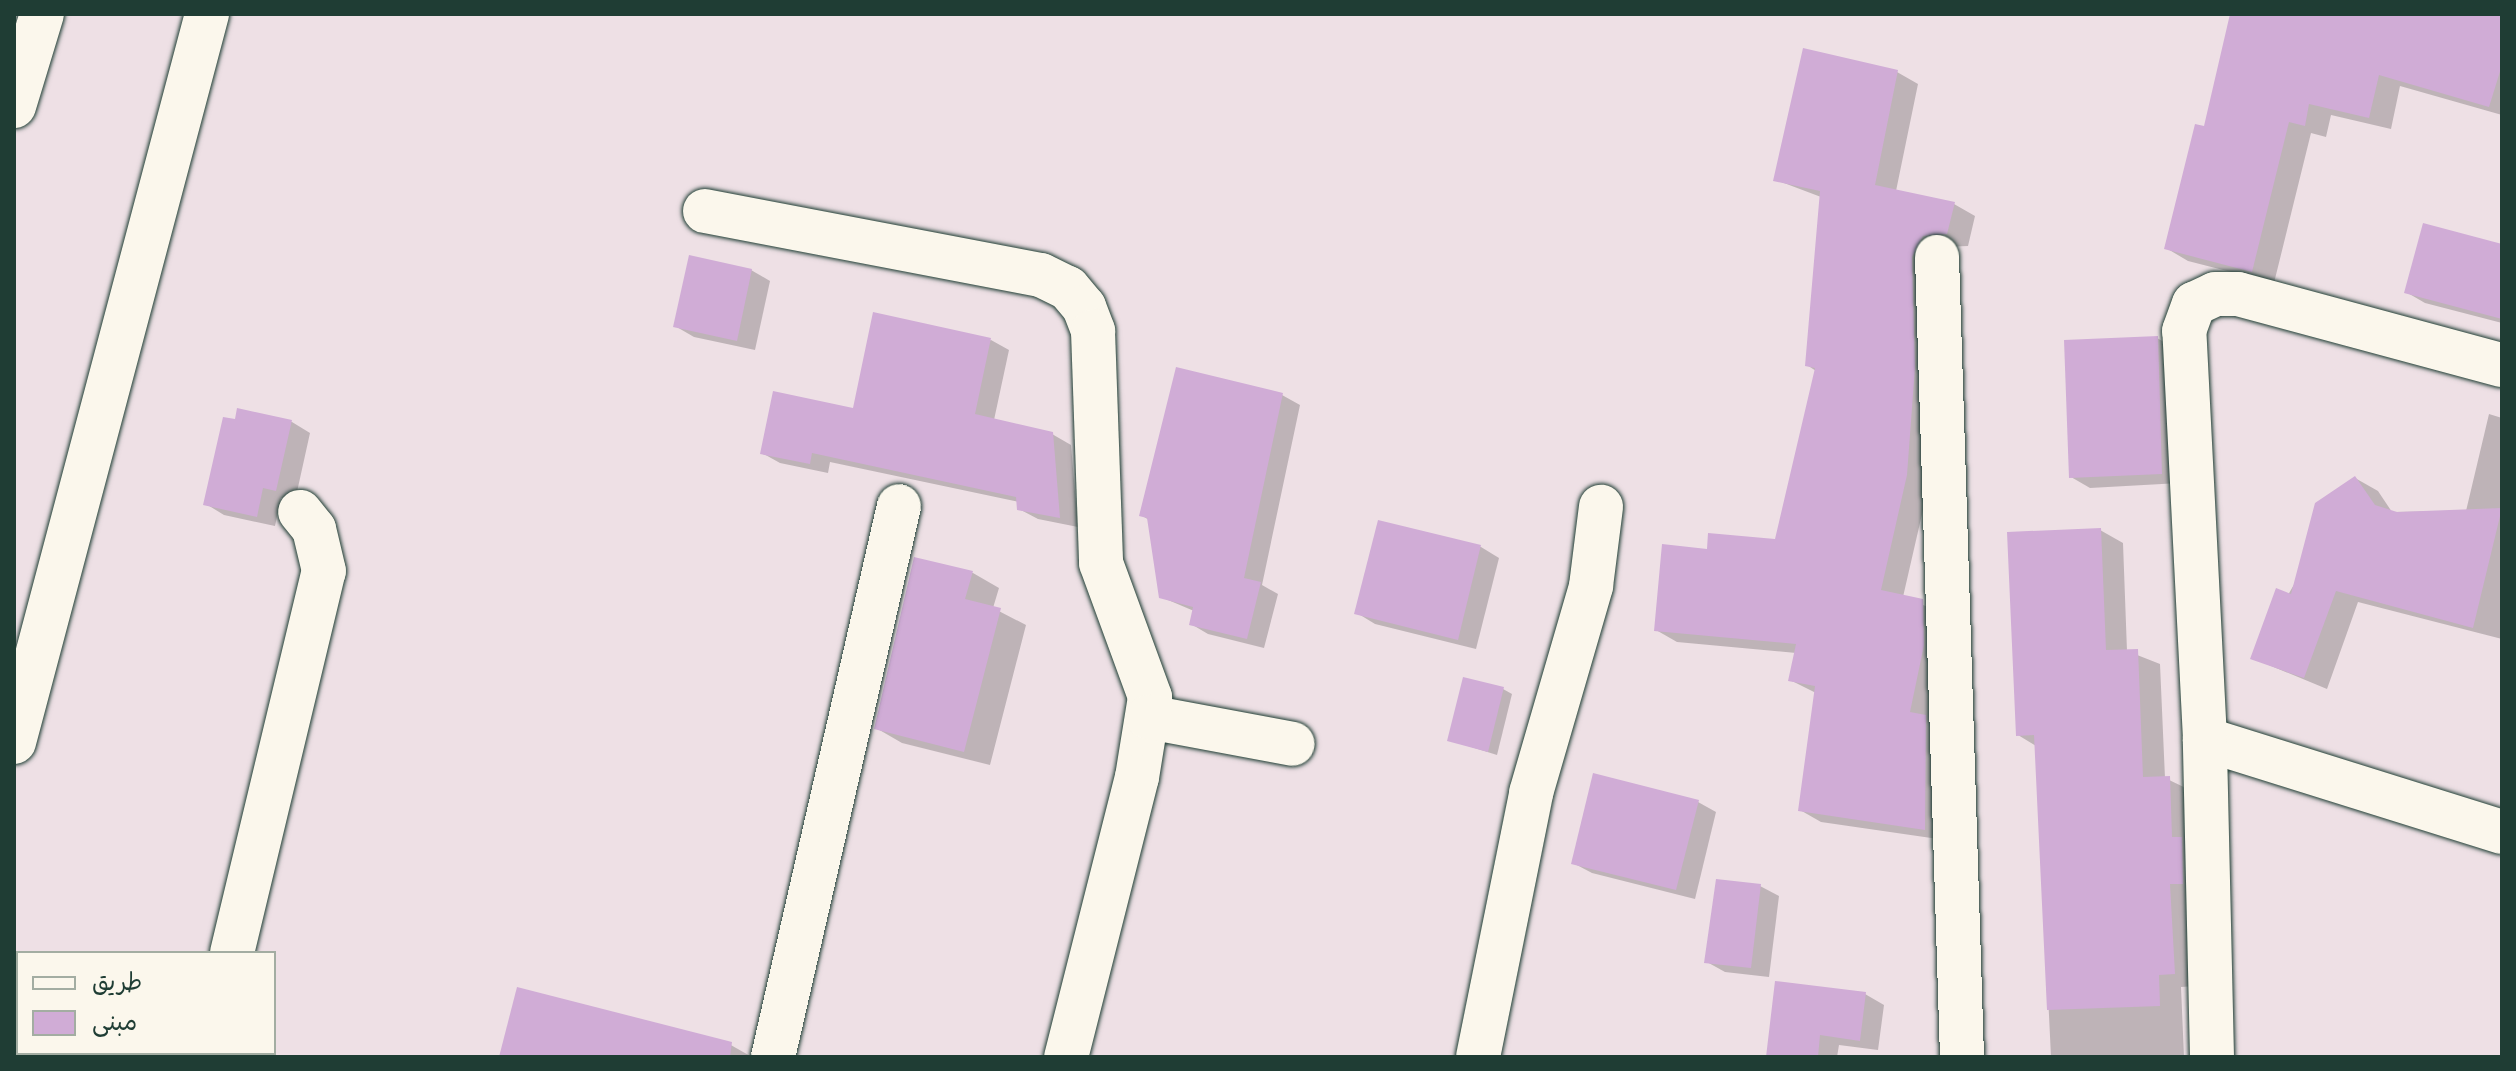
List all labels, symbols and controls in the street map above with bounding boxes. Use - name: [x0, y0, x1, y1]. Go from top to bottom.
- legend: [16, 951, 276, 1055]
- text: طريق: [92, 968, 142, 1002]
- text: مبنى: [92, 1008, 137, 1042]

